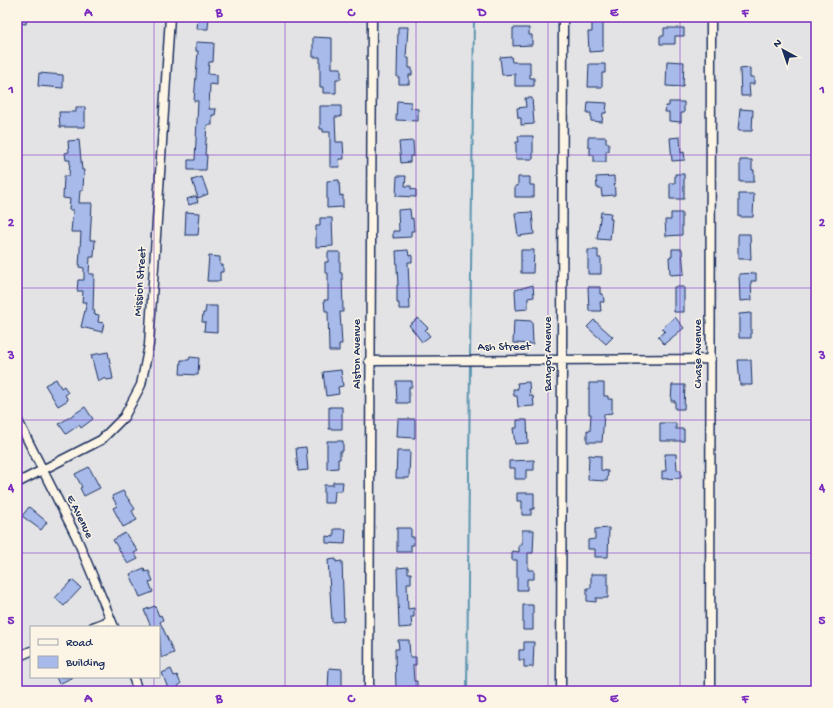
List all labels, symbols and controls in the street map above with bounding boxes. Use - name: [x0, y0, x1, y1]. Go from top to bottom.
- text: A: [83, 6, 93, 21]
- text: B: [215, 6, 224, 21]
- text: C: [346, 6, 356, 21]
- text: D: [477, 6, 487, 21]
- text: E: [610, 6, 619, 21]
- text: F: [741, 6, 750, 21]
- north arrow: [763, 30, 803, 70]
- text: N: [771, 37, 784, 51]
- text: 1: [7, 83, 14, 98]
- text: 1: [818, 83, 825, 98]
- text: 2: [8, 216, 15, 231]
- text: 2: [819, 216, 826, 231]
- street label: Mission Street: [132, 246, 150, 317]
- street label: Bangor Avenue: [542, 316, 556, 392]
- street label: Alston Avenue: [351, 318, 365, 389]
- street label: Chase Avenue: [692, 319, 706, 389]
- street label: Ash Street: [478, 341, 531, 355]
- text: 3: [7, 349, 15, 364]
- text: 3: [818, 349, 826, 364]
- text: 4: [7, 481, 15, 496]
- text: 4: [818, 481, 826, 496]
- street label: E Avenue: [63, 493, 96, 542]
- text: 5: [8, 614, 15, 629]
- text: 5: [819, 614, 826, 629]
- legend: [30, 626, 160, 678]
- text: Road: [66, 637, 93, 651]
- text: Building: [65, 657, 105, 671]
- text: A: [83, 692, 93, 707]
- text: B: [215, 692, 224, 707]
- text: C: [346, 692, 356, 707]
- text: D: [477, 692, 487, 707]
- text: E: [610, 692, 619, 707]
- text: F: [741, 692, 750, 707]

